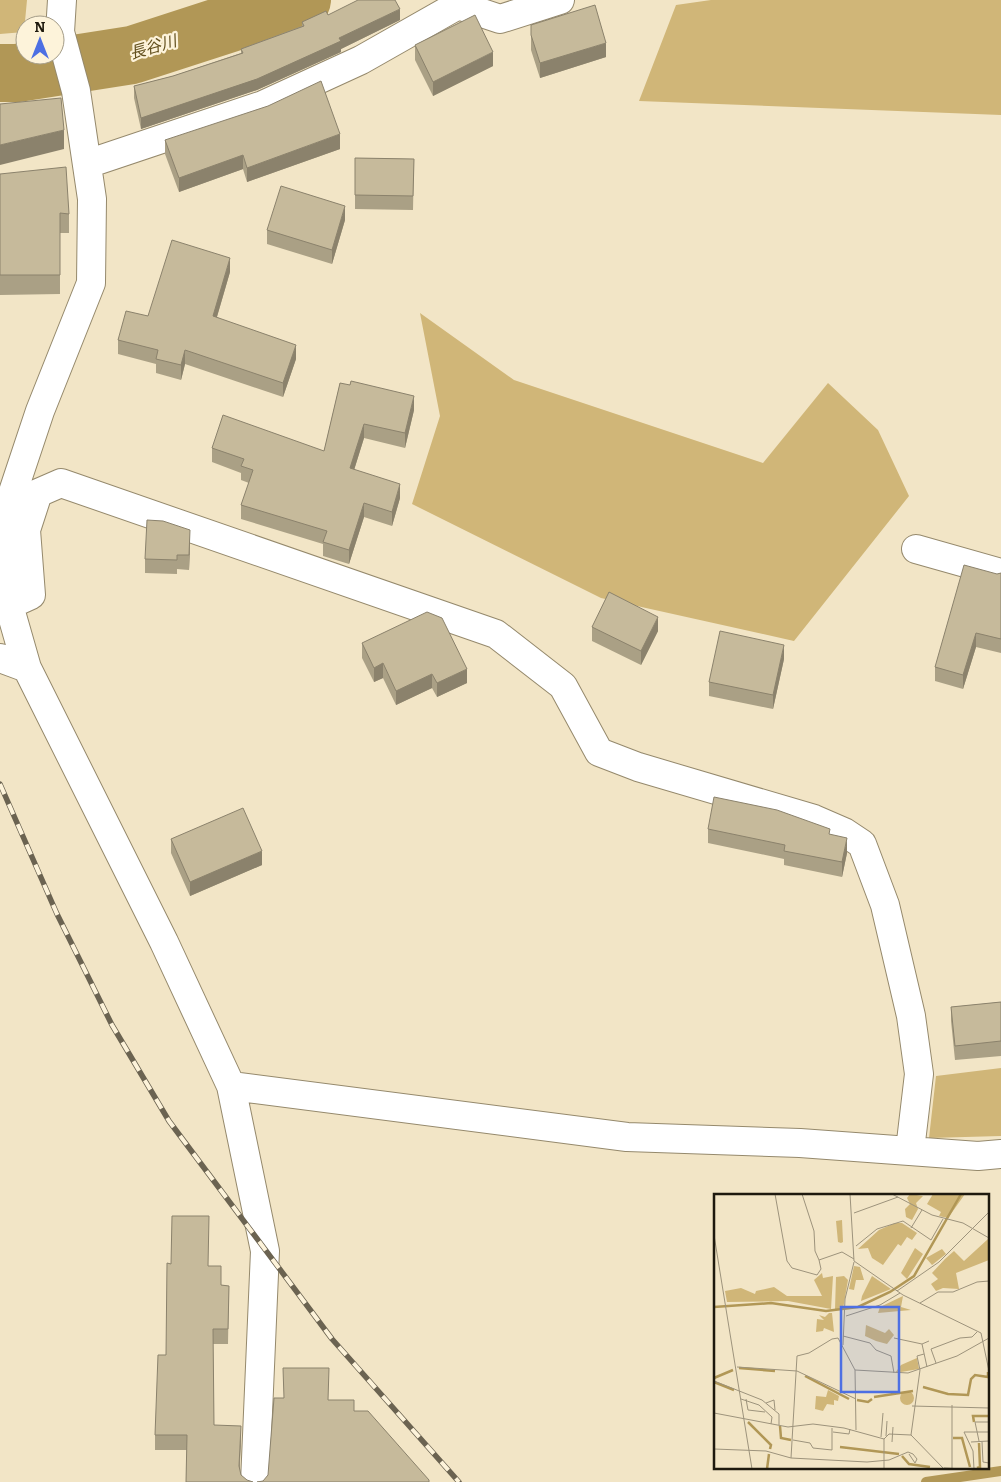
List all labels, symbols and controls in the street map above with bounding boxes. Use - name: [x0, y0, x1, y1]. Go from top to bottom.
- north arrow: [15, 15, 65, 65]
- text: N: [35, 19, 46, 36]
- water label: 長谷川: [127, 31, 181, 63]
- inset map: [714, 1194, 988, 1470]

